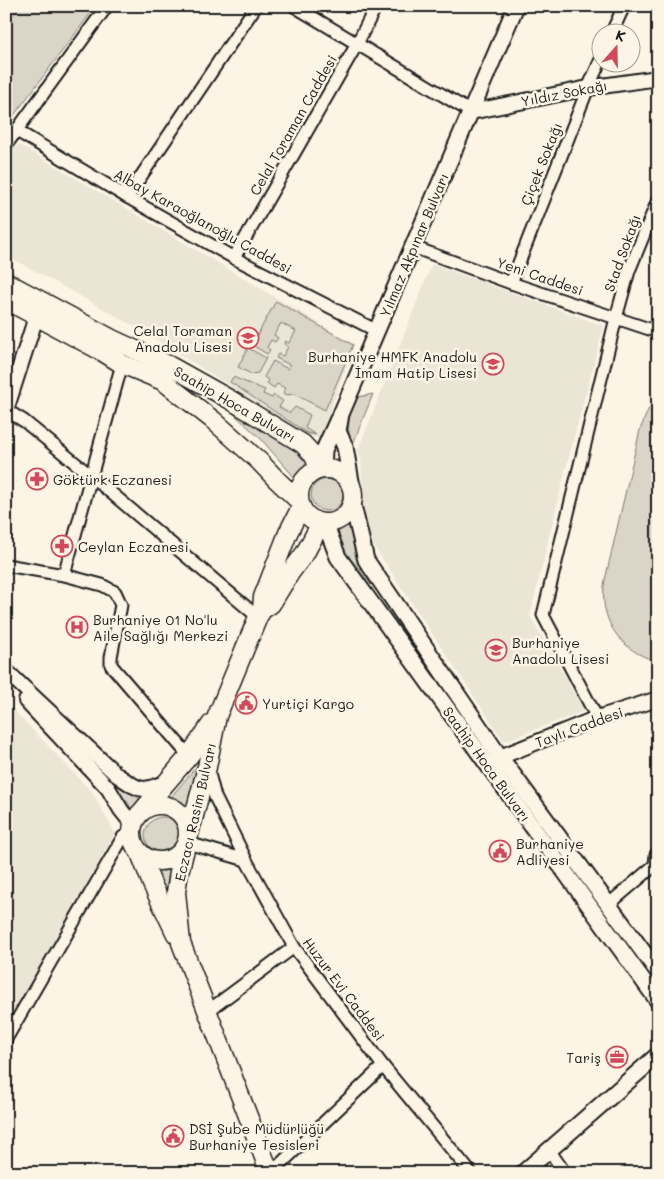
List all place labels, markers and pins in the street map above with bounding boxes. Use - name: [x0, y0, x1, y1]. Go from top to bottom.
- place label: Celal Toraman Anadolu Lisesi: [134, 321, 232, 356]
- school or university icon: Celal Toraman Anadolu Lisesi: [236, 326, 260, 350]
- place label: Burhaniye HMFK Anadolu İmam Hatip Lisesi: [308, 347, 477, 382]
- school or university icon: Burhaniye HMFK Anadolu İmam Hatip Lisesi: [481, 352, 505, 376]
- pharmacy icon: Göktürk Eczanesi: [25, 467, 49, 491]
- place label: Göktürk Eczanesi: [53, 470, 172, 489]
- pharmacy icon: Ceylan Eczanesi: [50, 534, 74, 558]
- place label: Ceylan Eczanesi: [78, 537, 189, 556]
- place label: Burhaniye 01 No'lu Aile Sağlığı Merkezi: [93, 610, 228, 645]
- hospital icon: Burhaniye 01 No'lu Aile Sağlığı Merkezi: [65, 615, 89, 639]
- place label: Burhaniye Anadolu Lisesi: [512, 633, 609, 668]
- school or university icon: Burhaniye Anadolu Lisesi: [484, 638, 508, 662]
- public building icon: Yurtiçi Kargo: [234, 691, 258, 715]
- place label: Yurtiçi Kargo: [262, 694, 354, 713]
- place label: Burhaniye Adliyesi: [516, 834, 584, 869]
- public building icon: Burhaniye Adliyesi: [488, 839, 512, 863]
- office icon: Tariş: [605, 1045, 629, 1069]
- place label: Tariş: [566, 1048, 601, 1067]
- place label: DSİ Şube Müdürlüğü Burhaniye Tesisleri: [189, 1119, 324, 1154]
- public building icon: DSİ Şube Müdürlüğü Burhaniye Tesisleri: [161, 1124, 185, 1148]

